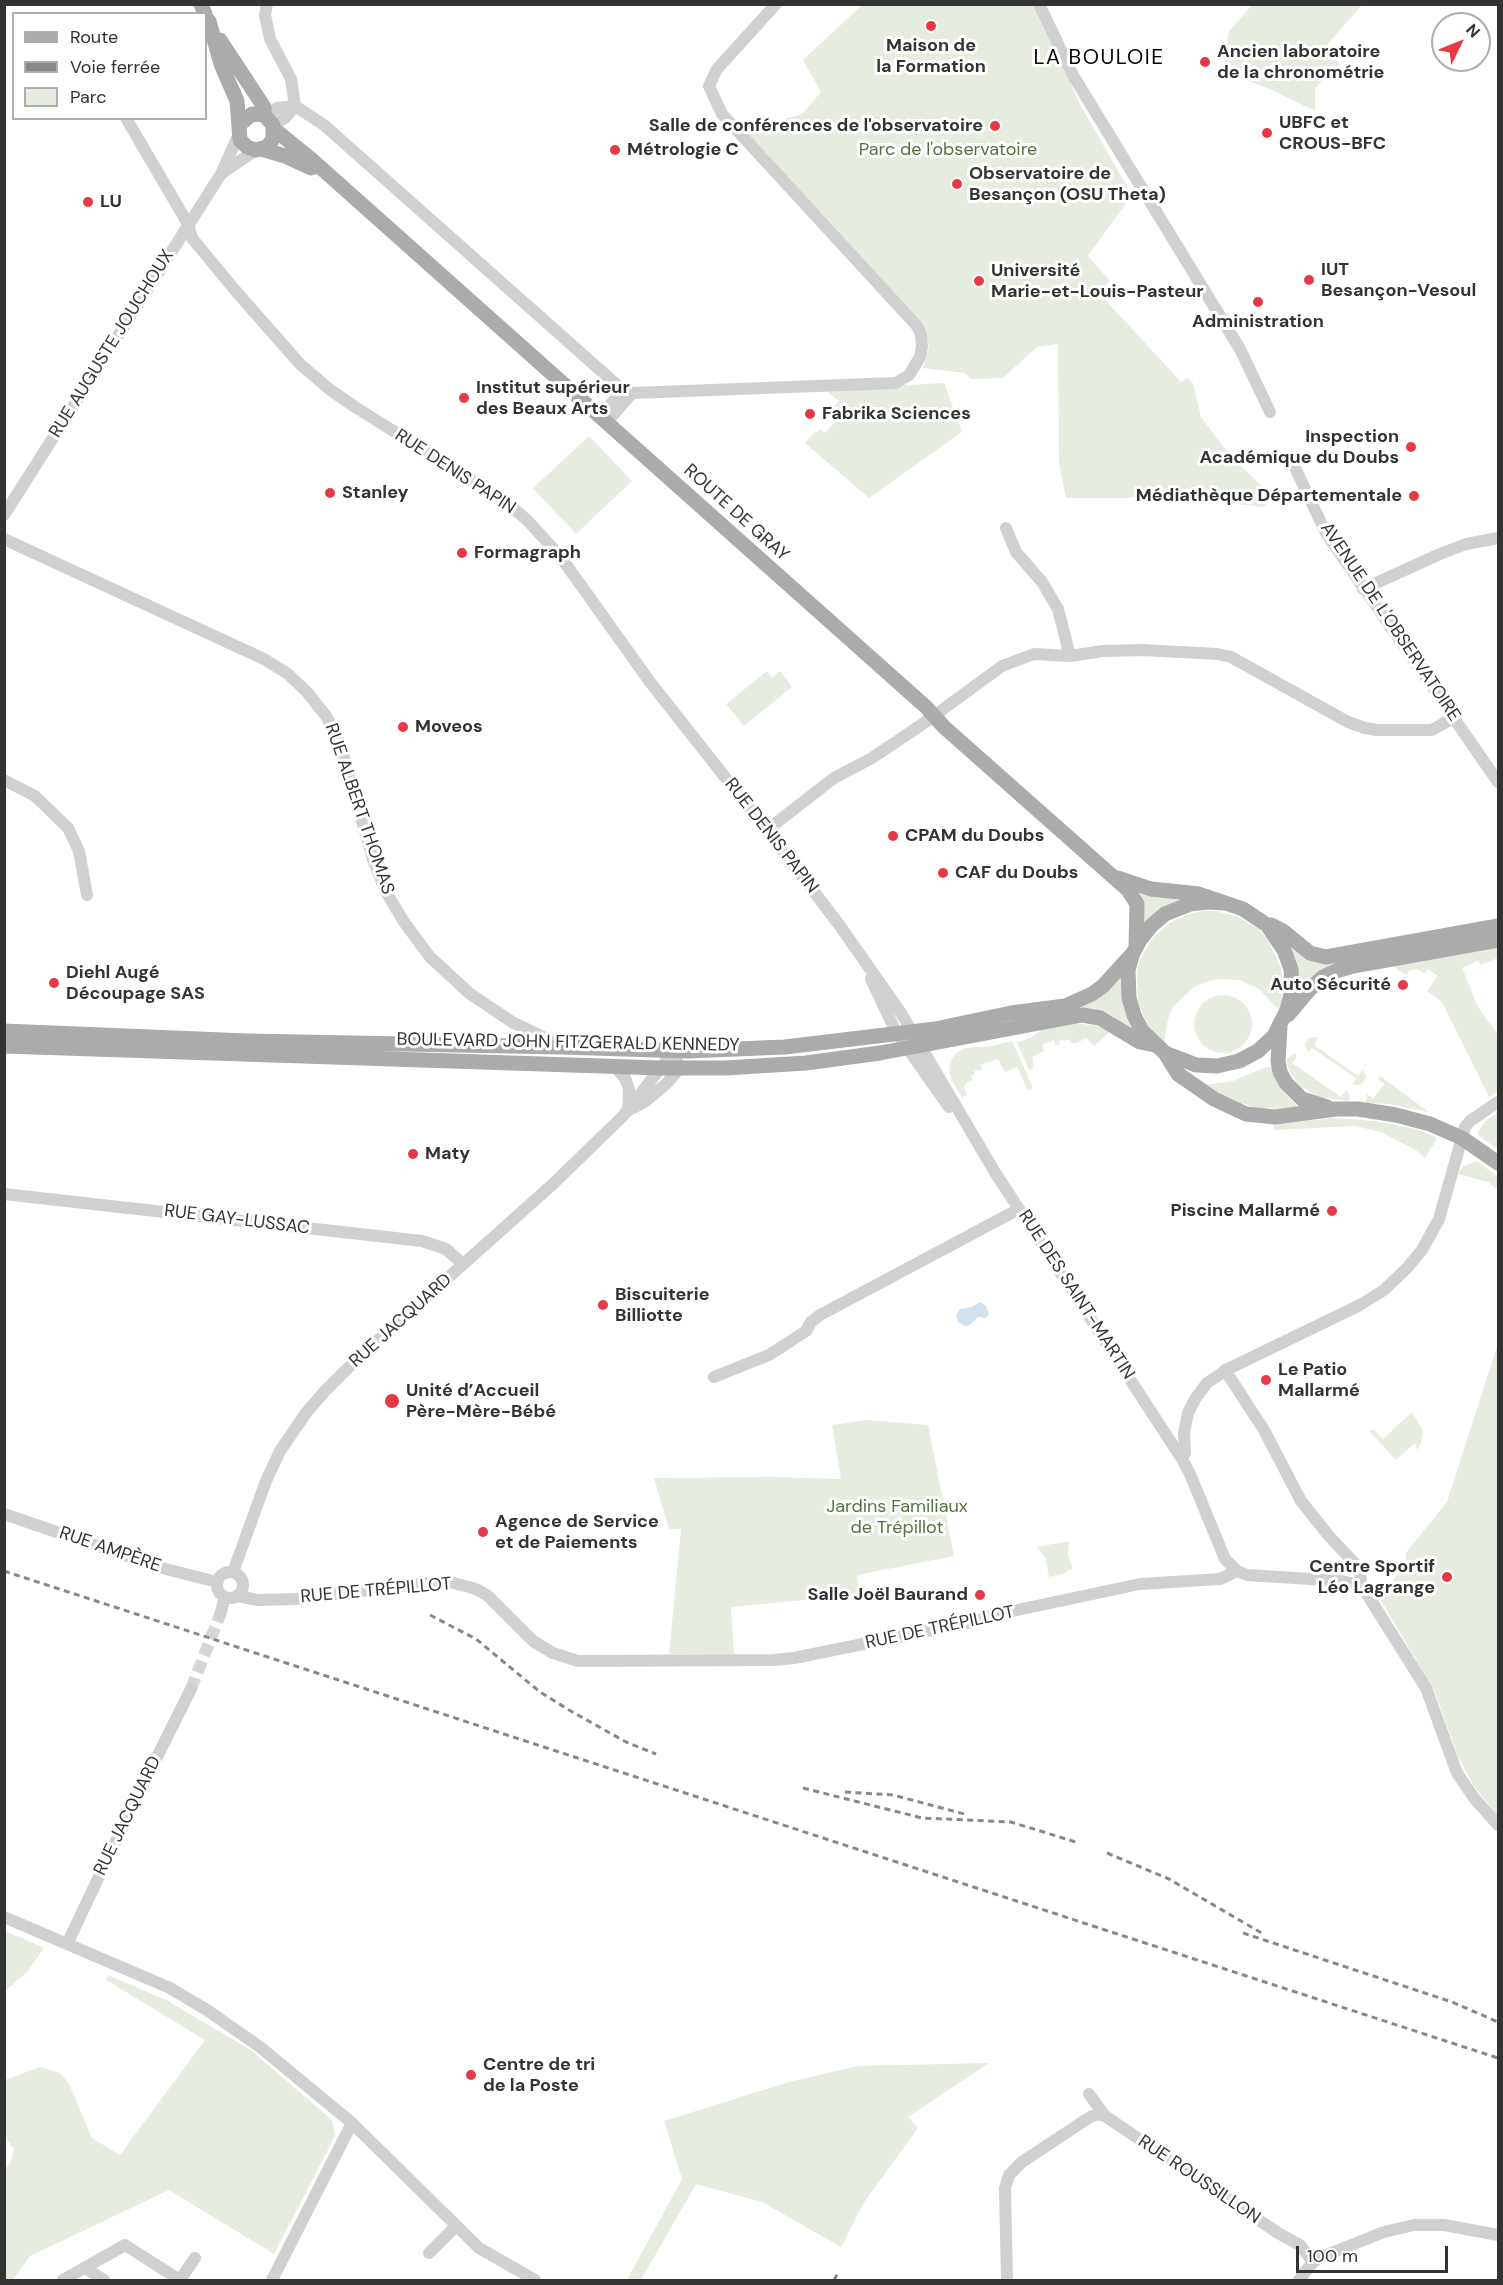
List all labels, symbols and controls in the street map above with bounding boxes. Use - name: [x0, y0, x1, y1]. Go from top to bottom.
- legend: [12, 12, 207, 120]
- north arrow: [1431, 12, 1491, 72]
- marker: Maison de la Formation: [924, 19, 938, 33]
- text: N: [1461, 19, 1485, 42]
- text: Route: [70, 25, 118, 49]
- place label: Maison de la Formation: [876, 35, 986, 78]
- place label: Ancien laboratoire de la chronométrie: [1217, 41, 1384, 84]
- district label: LA BOULOIE: [1033, 45, 1165, 71]
- text: Voie ferrée: [70, 55, 160, 79]
- marker: Ancien laboratoire de la chronométrie: [1198, 55, 1212, 69]
- text: Parc: [70, 85, 106, 109]
- place label: UBFC et CROUS-BFC: [1279, 112, 1386, 154]
- place label: Salle de conférences de l'observatoire: [649, 115, 983, 137]
- marker: Salle de conférences de l'observatoire: [988, 119, 1002, 133]
- marker: UBFC et CROUS-BFC: [1260, 126, 1274, 140]
- place label: Métrologie C: [627, 139, 739, 161]
- park label: Parc de l'observatoire: [859, 139, 1037, 161]
- marker: Métrologie C: [608, 143, 622, 157]
- place label: Observatoire de Besançon (OSU Theta): [969, 163, 1166, 206]
- marker: Observatoire de Besançon (OSU Theta): [950, 177, 964, 191]
- place label: LU: [100, 191, 122, 213]
- marker: LU: [81, 195, 95, 209]
- street label: RUE AUGUSTE JOUCHOUX: [45, 246, 179, 442]
- place label: IUT Besançon-Vesoul: [1321, 259, 1476, 302]
- place label: Université Marie-et-Louis-Pasteur: [991, 260, 1204, 302]
- marker: IUT Besançon-Vesoul: [1302, 273, 1316, 287]
- marker: Université Marie-et-Louis-Pasteur: [972, 274, 986, 288]
- marker: Administration: [1251, 295, 1265, 309]
- place label: Administration: [1192, 311, 1324, 333]
- place label: Institut supérieur des Beaux Arts: [476, 377, 630, 420]
- marker: Institut supérieur des Beaux Arts: [457, 391, 471, 405]
- place label: Fabrika Sciences: [822, 403, 971, 425]
- marker: Fabrika Sciences: [803, 407, 817, 421]
- street label: RUE DENIS PAPIN: [391, 425, 519, 519]
- place label: Inspection Académique du Doubs: [1199, 426, 1399, 468]
- marker: Inspection Académique du Doubs: [1404, 440, 1418, 454]
- street label: ROUTE DE GRAY: [679, 460, 793, 566]
- place label: Stanley: [342, 482, 408, 504]
- place label: Médiathèque Départementale: [1136, 485, 1402, 507]
- marker: Stanley: [323, 486, 337, 500]
- marker: Médiathèque Départementale: [1407, 489, 1421, 503]
- street label: AVENUE DE L'OBSERVATOIRE: [1315, 519, 1465, 725]
- place label: Formagraph: [474, 542, 581, 564]
- marker: Formagraph: [455, 546, 469, 560]
- place label: Moveos: [415, 716, 483, 738]
- marker: Moveos: [396, 720, 410, 734]
- street label: RUE ALBERT THOMAS: [320, 721, 398, 897]
- street label: RUE DENIS PAPIN: [719, 774, 823, 898]
- place label: CPAM du Doubs: [905, 825, 1044, 847]
- marker: CPAM du Doubs: [886, 829, 900, 843]
- place label: CAF du Doubs: [955, 862, 1078, 884]
- marker: CAF du Doubs: [936, 866, 950, 880]
- place label: Diehl Augé Découpage SAS: [66, 962, 205, 1004]
- place label: Auto Sécurité: [1270, 974, 1391, 996]
- marker: Diehl Augé Découpage SAS: [47, 976, 61, 990]
- marker: Auto Sécurité: [1396, 978, 1410, 992]
- street label: BOULEVARD JOHN FITZGERALD KENNEDY: [396, 1029, 740, 1057]
- place label: Maty: [425, 1143, 470, 1165]
- marker: Maty: [406, 1147, 420, 1161]
- street label: RUE GAY-LUSSAC: [163, 1200, 311, 1240]
- place label: Piscine Mallarmé: [1171, 1200, 1320, 1222]
- marker: Piscine Mallarmé: [1325, 1204, 1339, 1218]
- street label: RUE DES SAINT-MARTIN: [1013, 1206, 1139, 1384]
- street label: RUE JACQUARD: [345, 1269, 457, 1373]
- place label: Biscuiterie Billiotte: [615, 1284, 709, 1326]
- marker: Biscuiterie Billiotte: [596, 1298, 610, 1312]
- place label: Le Patio Mallarmé: [1278, 1359, 1360, 1402]
- marker: Le Patio Mallarmé: [1259, 1373, 1273, 1387]
- place label: Unité d’Accueil Père-Mère-Bébé: [406, 1380, 556, 1422]
- marker: Unité d’Accueil Père-Mère-Bébé: [383, 1392, 401, 1410]
- park label: Jardins Familiaux de Trépillot: [826, 1496, 968, 1538]
- place label: Agence de Service et de Paiements: [495, 1511, 659, 1553]
- street label: RUE AMPÈRE: [56, 1523, 164, 1577]
- marker: Agence de Service et de Paiements: [476, 1525, 490, 1539]
- place label: Centre Sportif Léo Lagrange: [1309, 1556, 1435, 1598]
- marker: Centre Sportif Léo Lagrange: [1440, 1570, 1454, 1584]
- street label: RUE DE TRÉPILLOT: [300, 1574, 452, 1608]
- place label: Salle Joël Baurand: [807, 1584, 968, 1606]
- marker: Salle Joël Baurand: [973, 1588, 987, 1602]
- street label: RUE DE TRÉPILLOT: [864, 1602, 1016, 1654]
- street label: RUE JACQUARD: [90, 1753, 166, 1879]
- place label: Centre de tri de la Poste: [483, 2054, 595, 2096]
- marker: Centre de tri de la Poste: [464, 2068, 478, 2082]
- street label: RUE ROUSSILLON: [1134, 2131, 1264, 2229]
- scale bar: [1299, 2234, 1450, 2272]
- text: 100 m: [1307, 2244, 1358, 2268]

